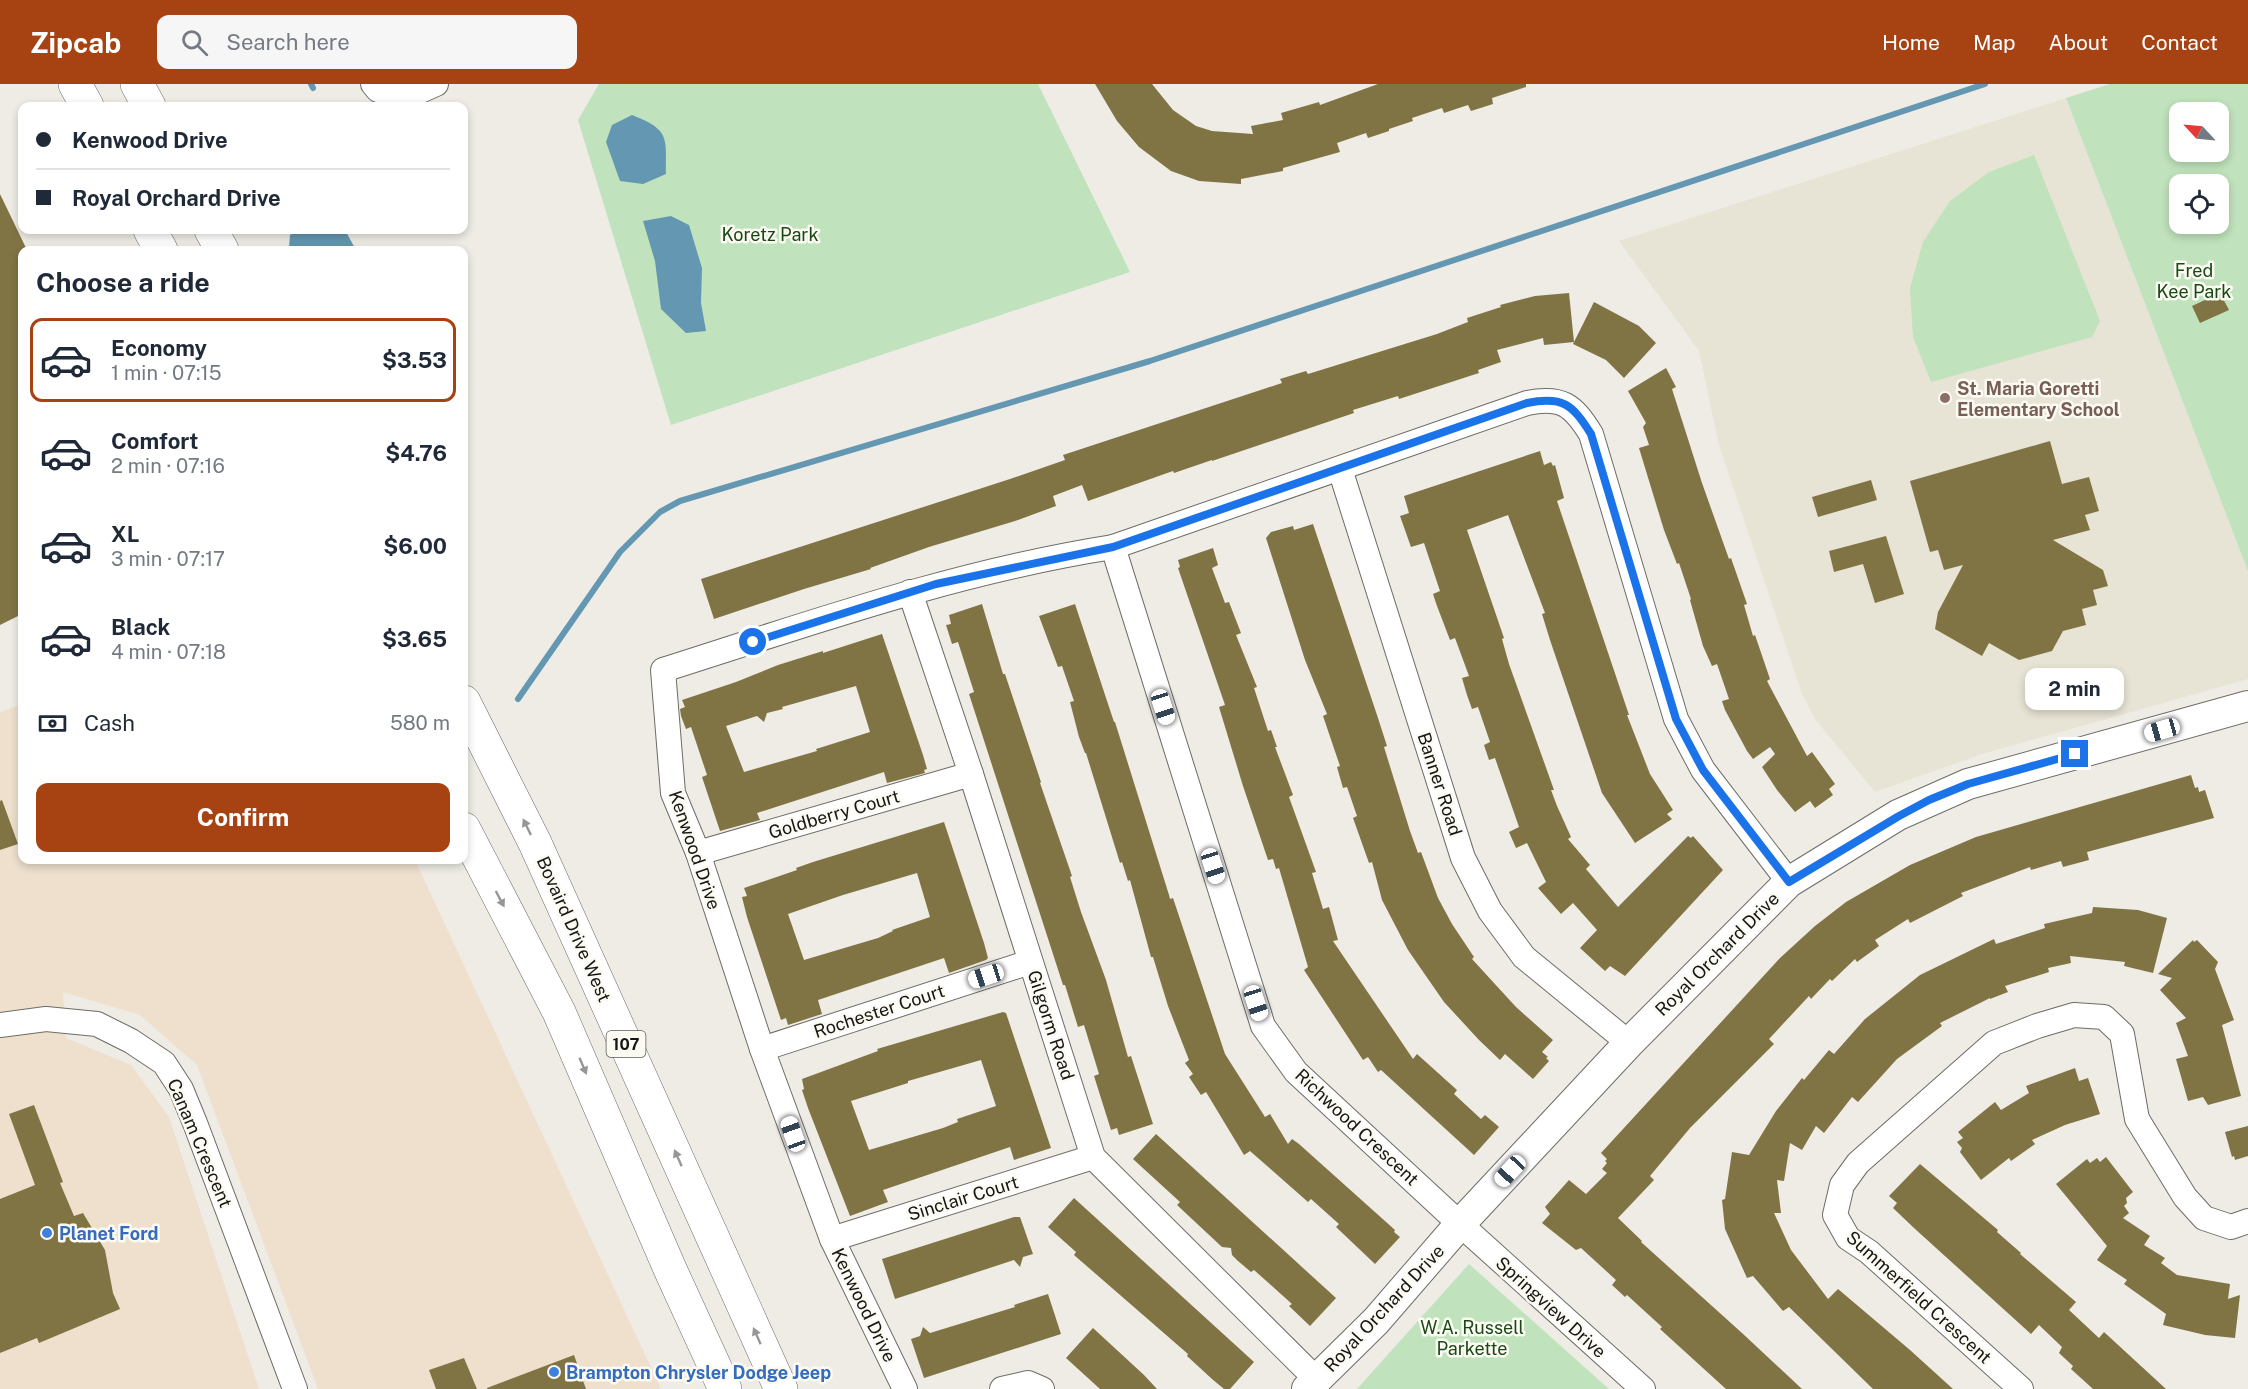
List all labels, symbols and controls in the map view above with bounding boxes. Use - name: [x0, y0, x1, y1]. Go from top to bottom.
- search box: [157, 15, 577, 69]
- text: Zipcab: [30, 26, 121, 59]
- icon: search: [178, 26, 211, 59]
- text: Search here: [226, 29, 350, 55]
- text: Home: [1882, 30, 1940, 55]
- text: Map: [1973, 30, 2016, 55]
- text: About: [2049, 30, 2108, 55]
- text: Contact: [2141, 30, 2218, 55]
- north arrow: [2169, 102, 2229, 162]
- map controls: [2169, 102, 2229, 234]
- text: Kenwood Drive: [72, 127, 228, 153]
- button: locate: [2169, 174, 2229, 234]
- text: Royal Orchard Drive: [72, 185, 281, 211]
- park label: Koretz Park: [722, 224, 819, 245]
- park label: Fred Kee Park: [2157, 260, 2231, 302]
- text: Choose a ride: [36, 266, 210, 298]
- icon: car: [39, 333, 93, 387]
- text: Economy: [111, 335, 207, 361]
- text: $3.53: [382, 347, 447, 373]
- text: 1 min · 07:15: [111, 361, 221, 385]
- place label: St. Maria Goretti Elementary School: [1957, 378, 2120, 420]
- marker: St. Maria Goretti Elementary School: [1938, 391, 1952, 405]
- icon: car: [39, 426, 93, 480]
- text: Comfort: [111, 428, 198, 454]
- text: $4.76: [385, 440, 447, 466]
- text: 2 min · 07:16: [111, 454, 225, 478]
- icon: car: [39, 519, 93, 573]
- text: XL: [111, 521, 139, 547]
- text: $6.00: [383, 533, 447, 559]
- text: 3 min · 07:17: [111, 547, 225, 571]
- icon: car: [39, 612, 93, 666]
- text: Black: [111, 614, 170, 640]
- text: $3.65: [382, 626, 447, 652]
- route start: [739, 628, 766, 655]
- text: 4 min · 07:18: [111, 640, 226, 664]
- callout: 2 min: [2026, 667, 2124, 709]
- text: 2 min: [2048, 677, 2101, 701]
- car: [1149, 687, 1177, 727]
- icon: cash: [36, 707, 69, 740]
- text: Cash: [84, 710, 135, 736]
- text: 580 m: [390, 711, 450, 735]
- car: [2142, 716, 2182, 744]
- street label: Banner Road: [1413, 730, 1467, 838]
- route end: [2061, 740, 2088, 767]
- button: Confirm: [36, 783, 450, 852]
- street label: Goldberry Court: [766, 785, 902, 843]
- street label: Kenwood Drive: [665, 788, 725, 912]
- one-way arrow: [523, 819, 532, 836]
- car: [1199, 846, 1227, 886]
- street label: Bovaird Drive West: [533, 853, 615, 1005]
- street label: Royal Orchard Drive: [1651, 888, 1783, 1020]
- one-way arrow: [495, 891, 505, 908]
- car: [966, 962, 1006, 990]
- street label: Gilgorm Road: [1023, 967, 1079, 1083]
- street label: Rochester Court: [811, 980, 947, 1042]
- car: [1242, 983, 1270, 1023]
- road number: 107: [606, 1031, 646, 1057]
- one-way arrow: [578, 1057, 587, 1074]
- street label: Richwood Crescent: [1291, 1064, 1423, 1190]
- street label: Canam Crescent: [163, 1075, 237, 1211]
- car: [778, 1114, 808, 1154]
- one-way arrow: [673, 1149, 682, 1166]
- car: [1491, 1152, 1529, 1190]
- street label: Sinclair Court: [905, 1171, 1021, 1225]
- place label: Planet Ford: [59, 1223, 158, 1244]
- marker: Planet Ford: [40, 1226, 54, 1240]
- street label: Summerfield Crescent: [1842, 1226, 1996, 1368]
- street label: Royal Orchard Drive: [1320, 1240, 1448, 1376]
- street label: Kenwood Drive: [827, 1244, 901, 1366]
- street label: Springview Drive: [1492, 1252, 1610, 1362]
- park label: W.A. Russell Parkette: [1420, 1317, 1524, 1359]
- one-way arrow: [753, 1327, 762, 1344]
- place label: Brampton Chrysler Dodge Jeep: [566, 1362, 831, 1383]
- marker: Brampton Chrysler Dodge Jeep: [547, 1365, 561, 1379]

